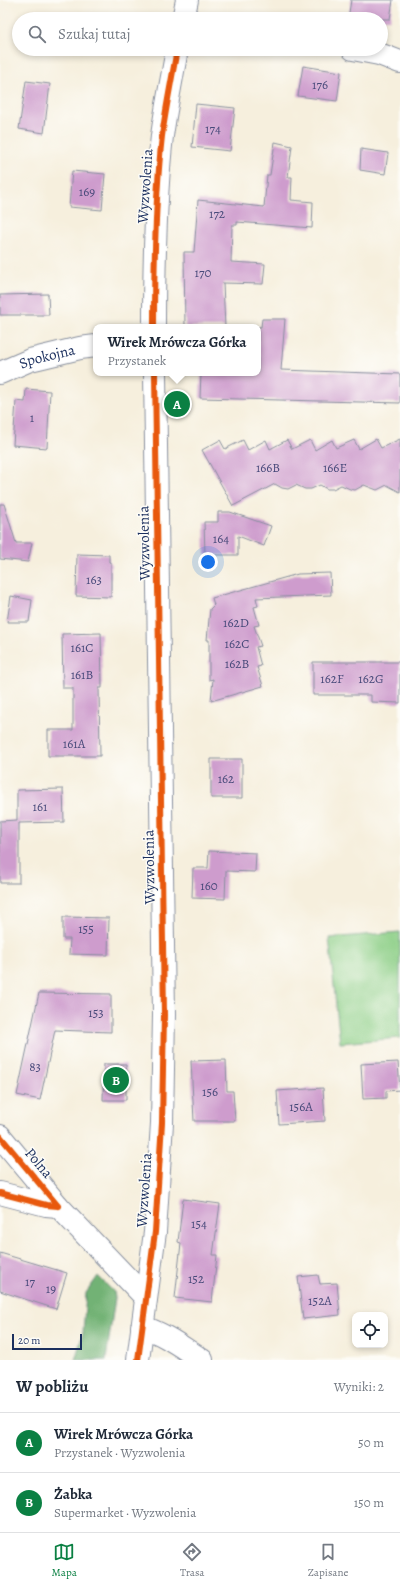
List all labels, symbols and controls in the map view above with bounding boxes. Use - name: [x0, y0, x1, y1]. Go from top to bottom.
- search box: [12, 12, 388, 56]
- icon: search: [26, 23, 48, 45]
- text: Szukaj tutaj: [58, 24, 131, 44]
- house number: 176: [312, 76, 328, 93]
- house number: 174: [205, 120, 221, 137]
- street label: Wyzwolenia: [132, 148, 158, 225]
- house number: 169: [79, 183, 95, 200]
- house number: 172: [209, 205, 225, 222]
- house number: 170: [195, 264, 211, 281]
- popup: [93, 324, 261, 376]
- text: Wirek Mrówcza Górka: [107, 332, 247, 352]
- street label: Spokojna: [16, 340, 77, 374]
- text: Przystanek: [107, 352, 166, 369]
- pin: A: [164, 389, 190, 419]
- house number: 1: [30, 409, 35, 426]
- house number: 166B: [256, 459, 280, 476]
- house number: 166E: [323, 459, 347, 476]
- street label: Wyzwolenia: [133, 505, 155, 582]
- house number: 164: [213, 530, 229, 547]
- your location: [198, 552, 218, 572]
- house number: 163: [86, 571, 102, 588]
- house number: 162D: [223, 614, 249, 631]
- house number: 162C: [225, 635, 249, 652]
- house number: 161C: [70, 639, 94, 656]
- house number: 162B: [225, 655, 249, 672]
- house number: 161B: [71, 666, 94, 683]
- house number: 162F: [320, 670, 344, 687]
- house number: 162G: [358, 670, 384, 687]
- house number: 161A: [63, 735, 86, 752]
- house number: 162: [218, 770, 234, 787]
- house number: 161: [33, 798, 48, 815]
- street label: Wyzwolenia: [138, 829, 160, 906]
- house number: 160: [200, 877, 218, 894]
- house number: 155: [78, 920, 94, 937]
- house number: 153: [88, 1004, 104, 1021]
- house number: 83: [29, 1058, 41, 1075]
- pin: B: [103, 1065, 129, 1095]
- house number: 156: [202, 1083, 218, 1100]
- house number: 156A: [289, 1098, 313, 1115]
- street label: Polna: [20, 1144, 58, 1182]
- street label: Wyzwolenia: [131, 1152, 157, 1229]
- house number: 154: [191, 1215, 207, 1232]
- house number: 152: [188, 1270, 204, 1287]
- house number: 17: [25, 1273, 35, 1290]
- house number: 19: [46, 1280, 56, 1297]
- house number: 152A: [308, 1292, 332, 1309]
- map controls: [352, 1312, 388, 1348]
- button: locate: [352, 1312, 388, 1348]
- scale bar: [12, 1332, 82, 1351]
- text: 20 m: [18, 1333, 40, 1348]
- text: W pobliżu: [16, 1375, 88, 1398]
- text: Wyniki: 2: [334, 1378, 384, 1395]
- text: Wirek Mrówcza Górka: [54, 1424, 193, 1444]
- text: A: [25, 1434, 33, 1451]
- text: 50 m: [358, 1434, 384, 1451]
- text: Przystanek · Wyzwolenia: [54, 1444, 185, 1461]
- text: Żabka: [54, 1484, 92, 1504]
- text: B: [25, 1494, 33, 1511]
- text: 150 m: [354, 1494, 384, 1511]
- text: Supermarket · Wyzwolenia: [54, 1504, 196, 1521]
- tab: Mapa: [52, 1541, 77, 1580]
- tab: Trasa: [180, 1541, 204, 1580]
- tab: Zapisane: [308, 1541, 348, 1580]

